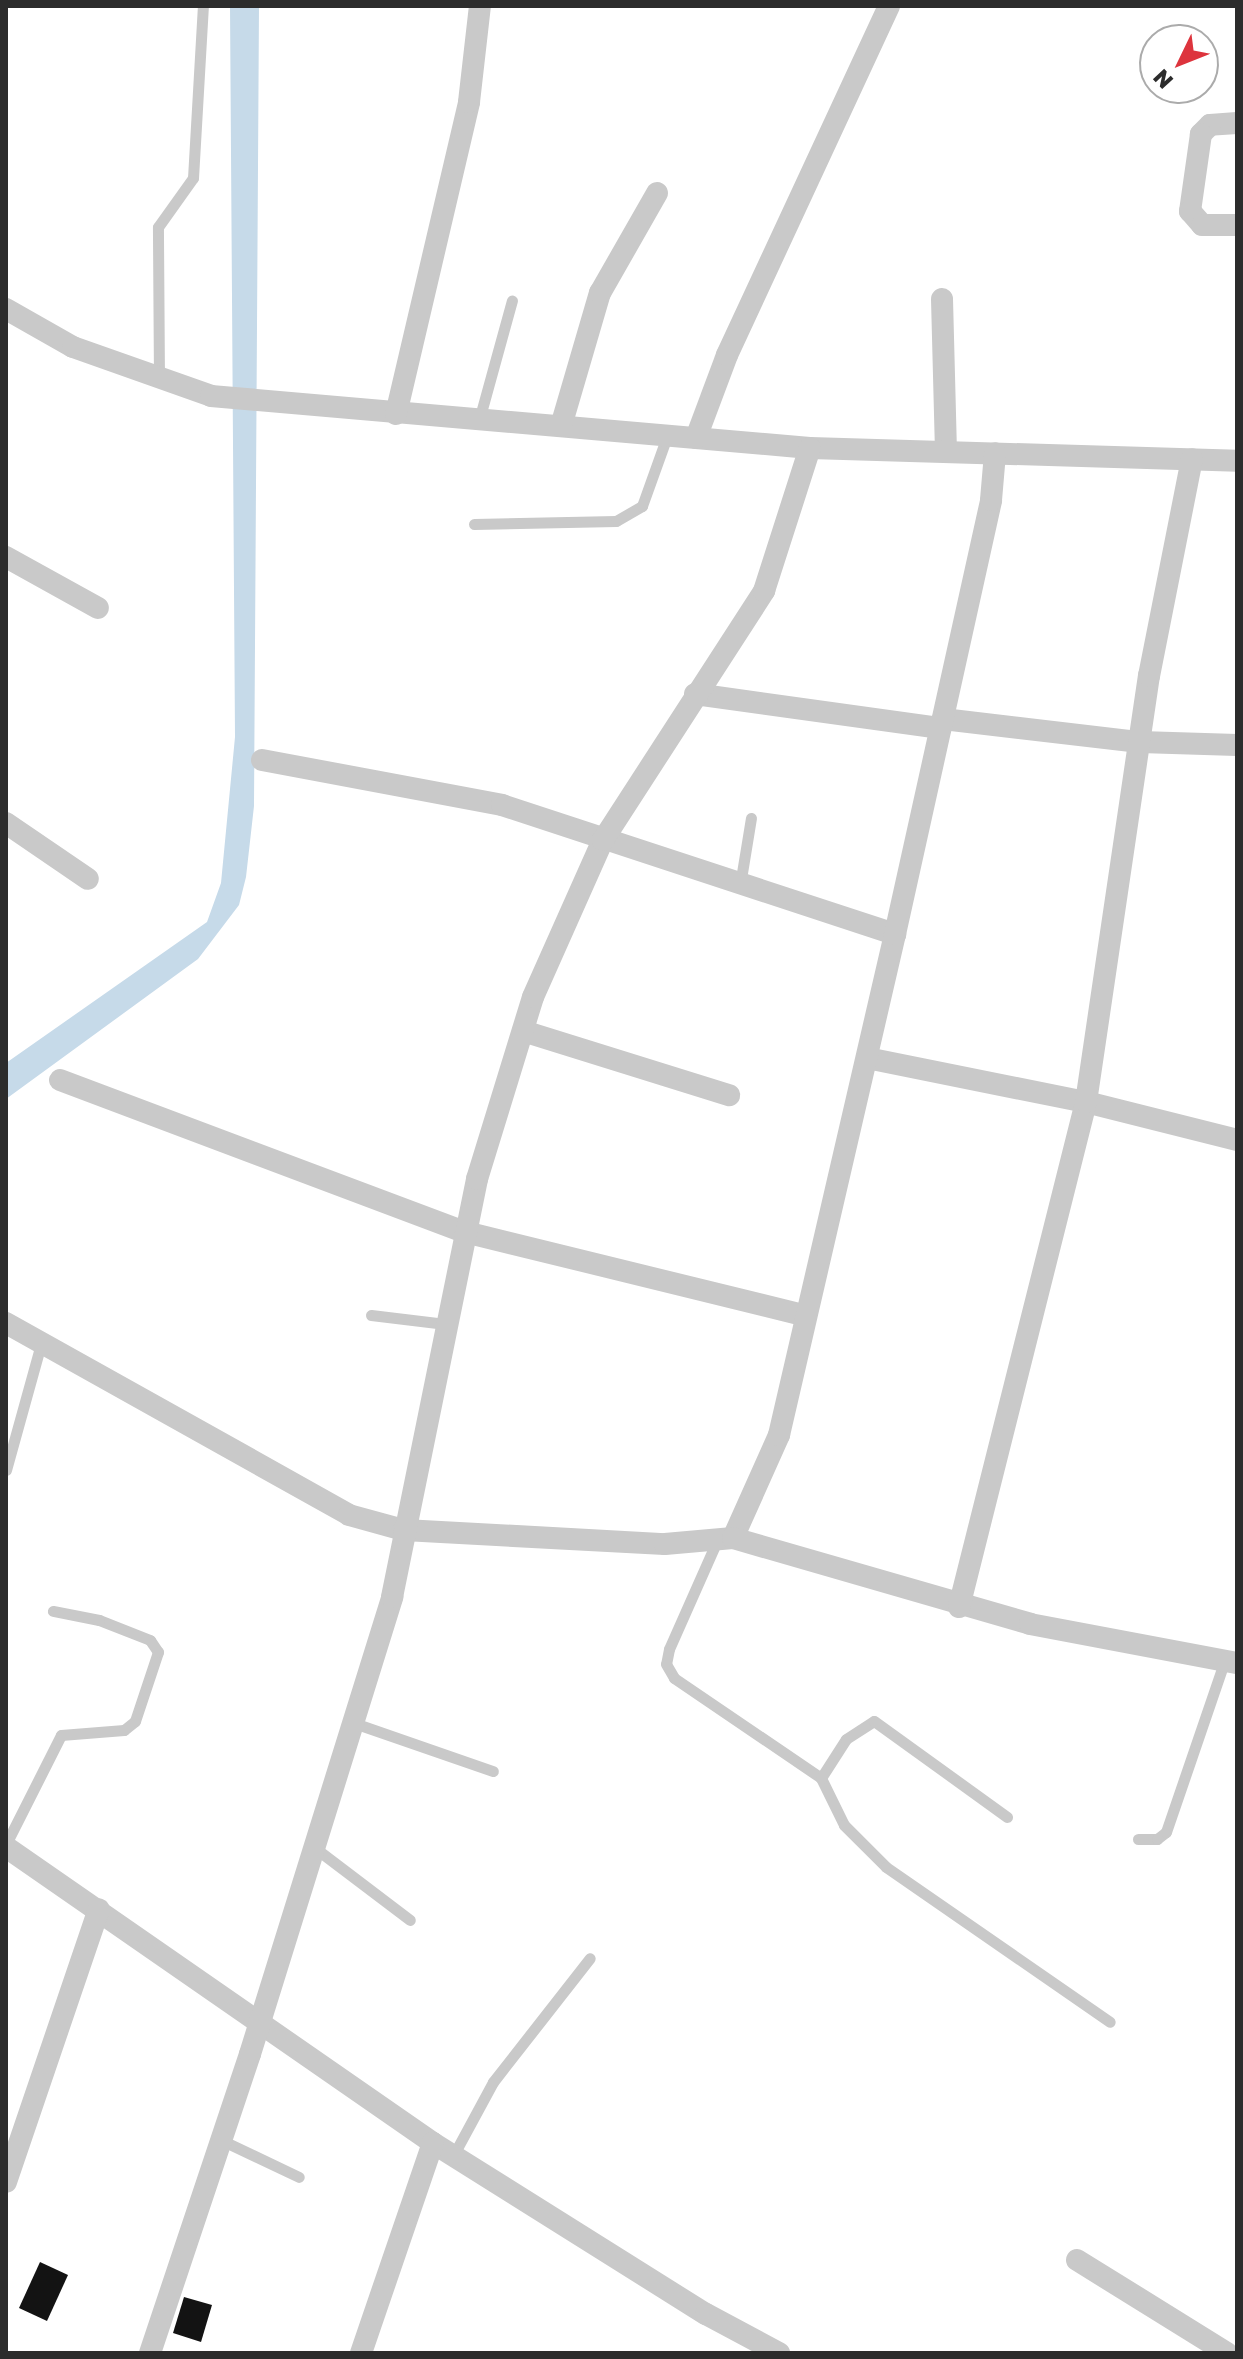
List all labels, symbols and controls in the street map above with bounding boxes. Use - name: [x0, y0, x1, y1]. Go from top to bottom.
- north arrow: [1139, 24, 1219, 104]
- text: N: [1147, 64, 1178, 95]

